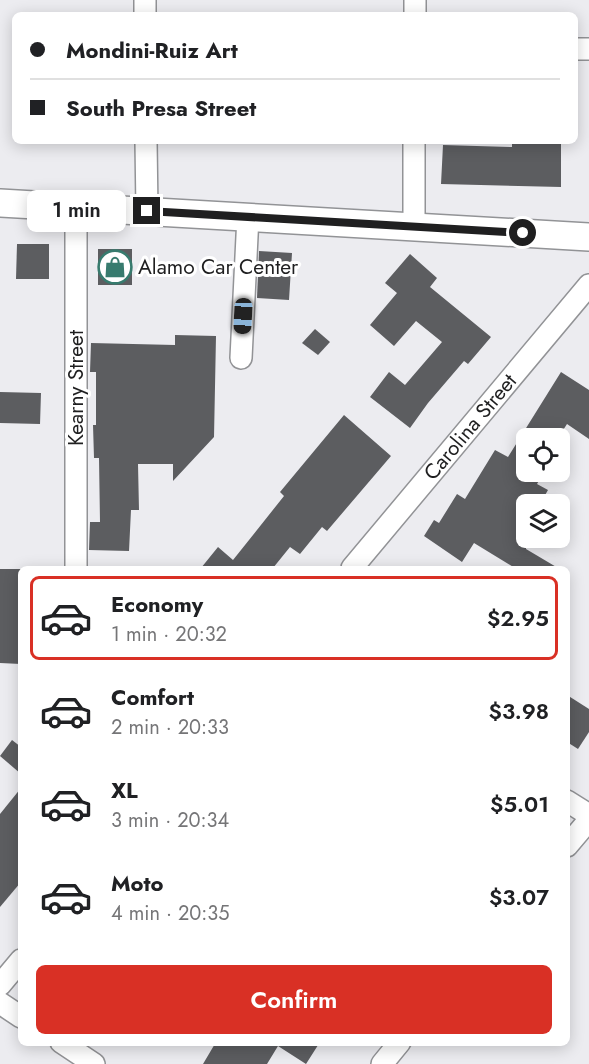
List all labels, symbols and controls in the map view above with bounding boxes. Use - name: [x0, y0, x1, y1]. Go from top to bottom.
- text: Mondini-Ruiz Art: [66, 34, 238, 66]
- text: South Presa Street: [66, 92, 256, 124]
- callout: 1 min: [27, 190, 126, 232]
- text: 1 min: [52, 196, 101, 225]
- route end: [133, 197, 160, 224]
- route start: [509, 219, 536, 246]
- shop icon: Alamo Car Center: [97, 249, 133, 285]
- place label: Alamo Car Center: [138, 252, 299, 282]
- car: [233, 298, 253, 334]
- street label: Kearny Street: [61, 330, 91, 446]
- street label: Carolina Street: [417, 367, 524, 487]
- map controls: [516, 428, 570, 548]
- button: locate: [516, 428, 570, 482]
- button: layers: [516, 494, 570, 548]
- text: Economy: [111, 588, 203, 620]
- icon: car: [39, 591, 93, 645]
- text: $2.95: [487, 602, 549, 634]
- text: 1 min · 20:32: [111, 620, 227, 649]
- text: Comfort: [111, 681, 194, 713]
- icon: car: [39, 684, 93, 738]
- text: $3.98: [489, 695, 549, 727]
- text: 2 min · 20:33: [111, 713, 229, 742]
- text: XL: [111, 774, 138, 806]
- icon: car: [39, 777, 93, 831]
- text: $5.01: [490, 788, 549, 820]
- text: 3 min · 20:34: [111, 806, 229, 835]
- text: Moto: [111, 867, 164, 899]
- icon: car: [39, 870, 93, 924]
- text: $3.07: [489, 881, 549, 913]
- text: 4 min · 20:35: [111, 899, 230, 928]
- button: Confirm: [36, 965, 552, 1034]

